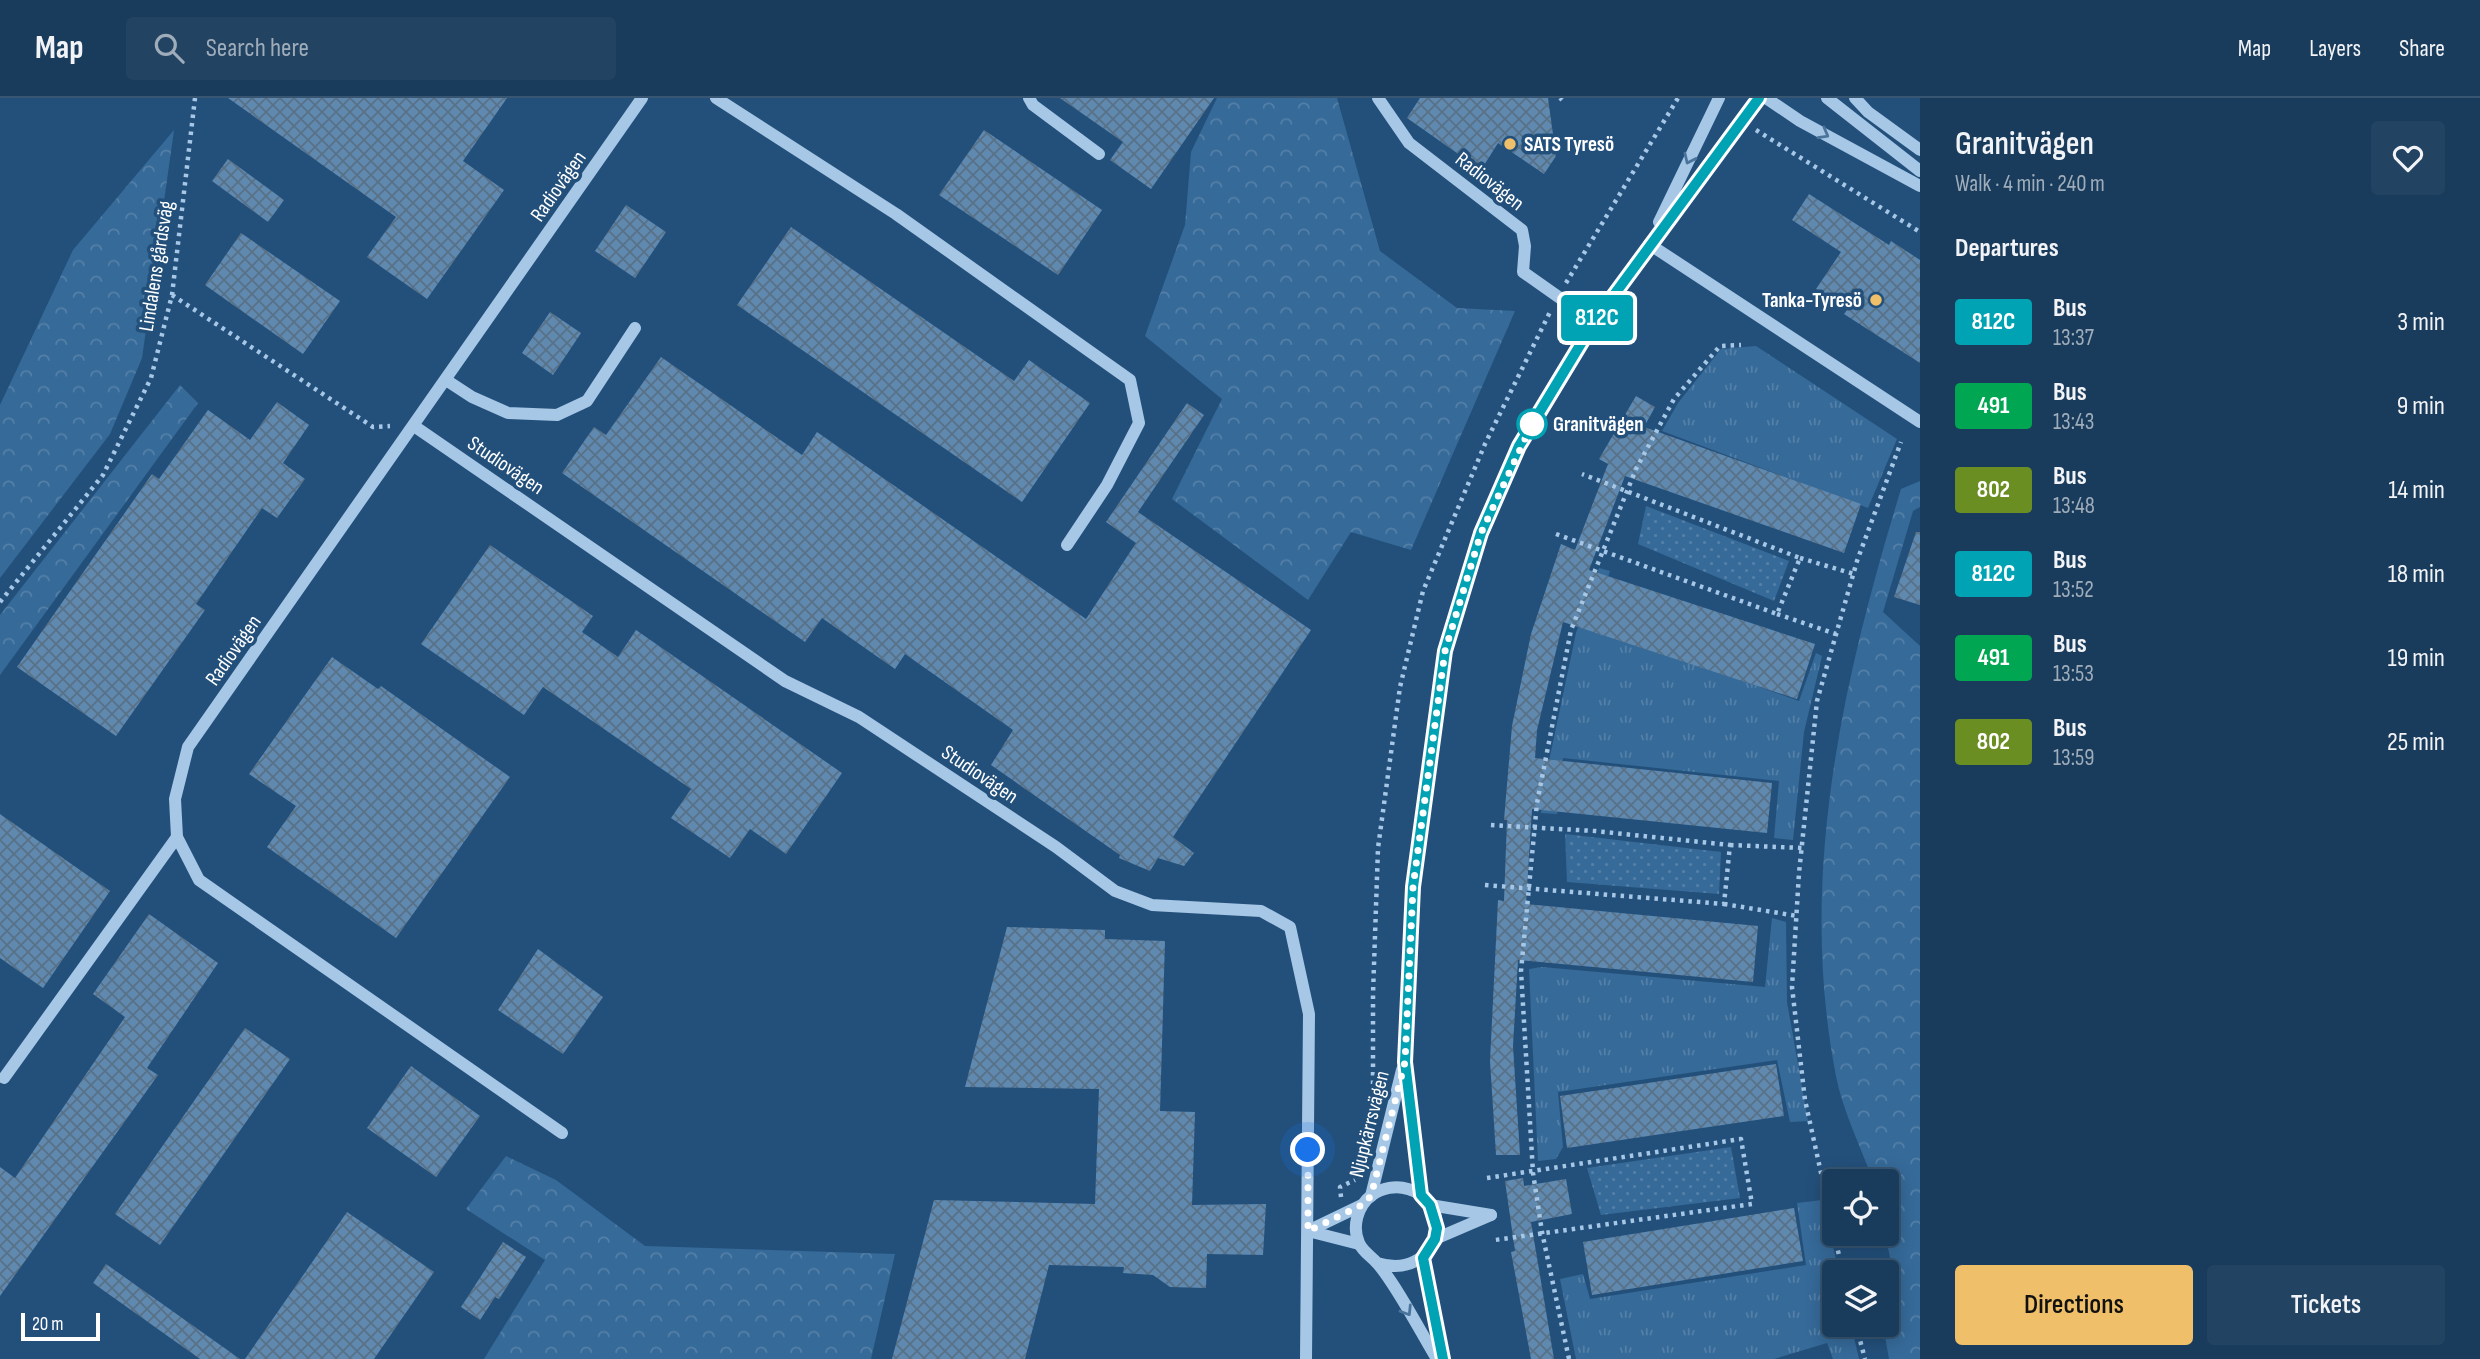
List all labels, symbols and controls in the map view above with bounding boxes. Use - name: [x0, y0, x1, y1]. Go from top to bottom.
- search box: [126, 17, 616, 80]
- text: Map: [35, 28, 84, 68]
- icon: search: [150, 29, 188, 67]
- text: Search here: [206, 33, 309, 64]
- text: Map: [2238, 34, 2271, 63]
- text: Layers: [2309, 34, 2361, 63]
- text: Share: [2399, 34, 2445, 63]
- button: heart: [2371, 121, 2445, 195]
- text: Granitvägen: [1955, 124, 2094, 164]
- one-way arrow: [1817, 126, 1829, 139]
- place label: SATS Tyresö: [1524, 132, 1614, 157]
- marker: SATS Tyresö: [1502, 136, 1518, 152]
- street label: Radiovägen: [525, 146, 592, 226]
- street label: Radiovägen: [1450, 147, 1529, 216]
- one-way arrow: [1683, 152, 1697, 164]
- text: Walk · 4 min · 240 m: [1955, 170, 2105, 198]
- street label: Lindalens gårdsväg: [134, 199, 179, 333]
- text: Departures: [1955, 233, 2059, 264]
- place label: Tanka-Tyresö: [1762, 288, 1862, 313]
- marker: Tanka-Tyresö: [1868, 292, 1884, 308]
- text: Bus: [2053, 293, 2087, 324]
- line badge: 812C: [1548, 295, 1646, 341]
- text: 812C: [1575, 303, 1619, 332]
- text: 812C: [1972, 307, 2015, 336]
- text: 3 min: [2397, 307, 2445, 338]
- text: 13:37: [2053, 324, 2094, 352]
- text: Bus: [2053, 377, 2087, 408]
- text: 491: [1978, 391, 2009, 420]
- text: 9 min: [2397, 391, 2445, 422]
- text: 13:43: [2053, 408, 2094, 436]
- marker: Granitvägen: [1517, 409, 1547, 439]
- place label: Granitvägen: [1553, 412, 1644, 437]
- street label: Studiovägen: [463, 431, 549, 500]
- text: Bus: [2053, 461, 2087, 492]
- text: 802: [1977, 475, 2010, 504]
- text: 14 min: [2388, 475, 2445, 506]
- text: 13:48: [2053, 492, 2095, 520]
- text: Bus: [2053, 545, 2087, 576]
- text: 812C: [1972, 559, 2015, 588]
- text: 18 min: [2388, 559, 2445, 590]
- text: 13:52: [2053, 576, 2094, 604]
- street label: Radiovägen: [200, 610, 267, 690]
- text: Bus: [2053, 629, 2087, 660]
- text: 491: [1978, 643, 2009, 672]
- text: 19 min: [2388, 643, 2445, 674]
- text: 13:53: [2053, 660, 2094, 688]
- text: Bus: [2053, 713, 2087, 744]
- text: 802: [1977, 727, 2010, 756]
- text: 25 min: [2387, 727, 2445, 758]
- street label: Studiovägen: [937, 740, 1023, 809]
- text: 13:59: [2053, 744, 2094, 772]
- street label: Njupkärrsvägen: [1344, 1068, 1395, 1180]
- your location: [1290, 1132, 1325, 1167]
- map controls: [1822, 1169, 1899, 1337]
- button: locate: [1822, 1169, 1899, 1246]
- button: layers: [1822, 1260, 1899, 1337]
- button: Directions: [1955, 1265, 2193, 1345]
- button: Tickets: [2207, 1265, 2445, 1345]
- one-way arrow: [1399, 1303, 1412, 1316]
- scale bar: [21, 1310, 100, 1342]
- text: 20 m: [32, 1313, 64, 1336]

